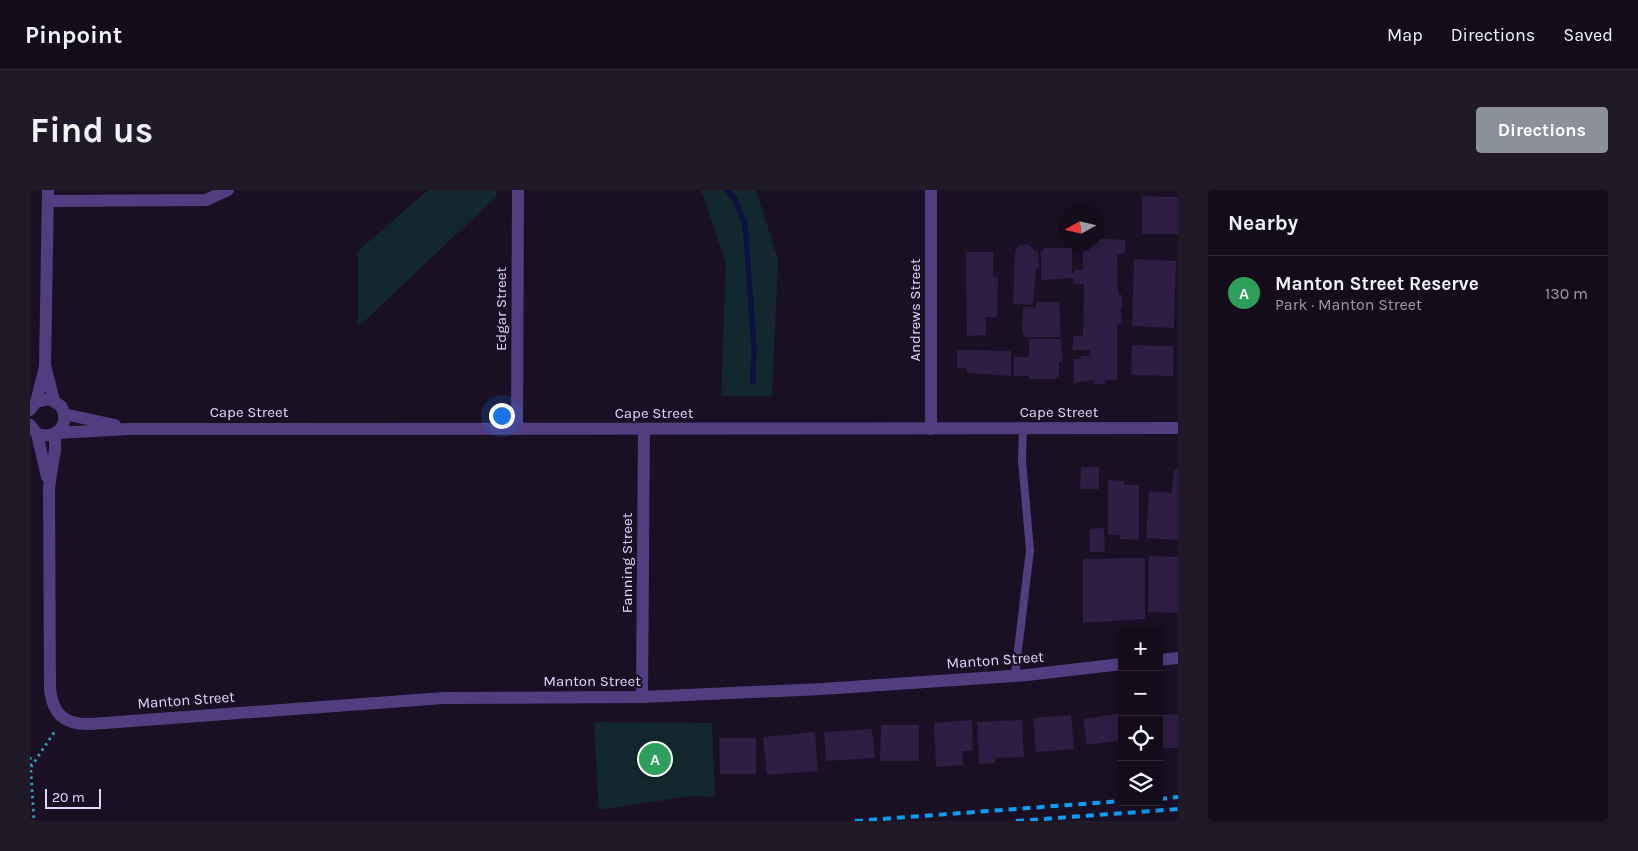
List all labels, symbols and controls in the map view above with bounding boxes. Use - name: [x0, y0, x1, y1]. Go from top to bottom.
- text: Pinpoint: [25, 21, 122, 49]
- text: Map: [1387, 24, 1423, 46]
- text: Directions: [1451, 24, 1535, 46]
- text: Saved: [1563, 24, 1613, 46]
- button: Directions: [1476, 107, 1608, 153]
- text: Find us: [30, 110, 153, 151]
- north arrow: [1058, 205, 1103, 250]
- text: Nearby: [1228, 211, 1298, 235]
- street label: Andrews Street: [906, 258, 924, 362]
- street label: Edgar Street: [492, 267, 510, 351]
- text: Manton Street Reserve: [1275, 273, 1479, 295]
- text: A: [1239, 284, 1249, 303]
- text: 130 m: [1545, 284, 1588, 303]
- text: Park · Manton Street: [1275, 295, 1422, 314]
- street label: Cape Street: [210, 403, 289, 421]
- your location: [489, 403, 515, 429]
- street label: Cape Street: [1020, 403, 1099, 421]
- street label: Cape Street: [615, 404, 694, 422]
- street label: Fanning Street: [618, 512, 636, 613]
- map controls: [1118, 626, 1163, 806]
- button: +: [1118, 626, 1163, 671]
- street label: Manton Street: [946, 648, 1045, 672]
- button: −: [1118, 671, 1163, 716]
- street label: Manton Street: [543, 672, 641, 690]
- street label: Manton Street: [137, 688, 236, 712]
- button: locate: [1118, 716, 1163, 761]
- pin: A: [639, 740, 671, 778]
- button: layers: [1118, 761, 1163, 806]
- scale bar: [45, 786, 101, 809]
- text: 20 m: [52, 789, 85, 806]

